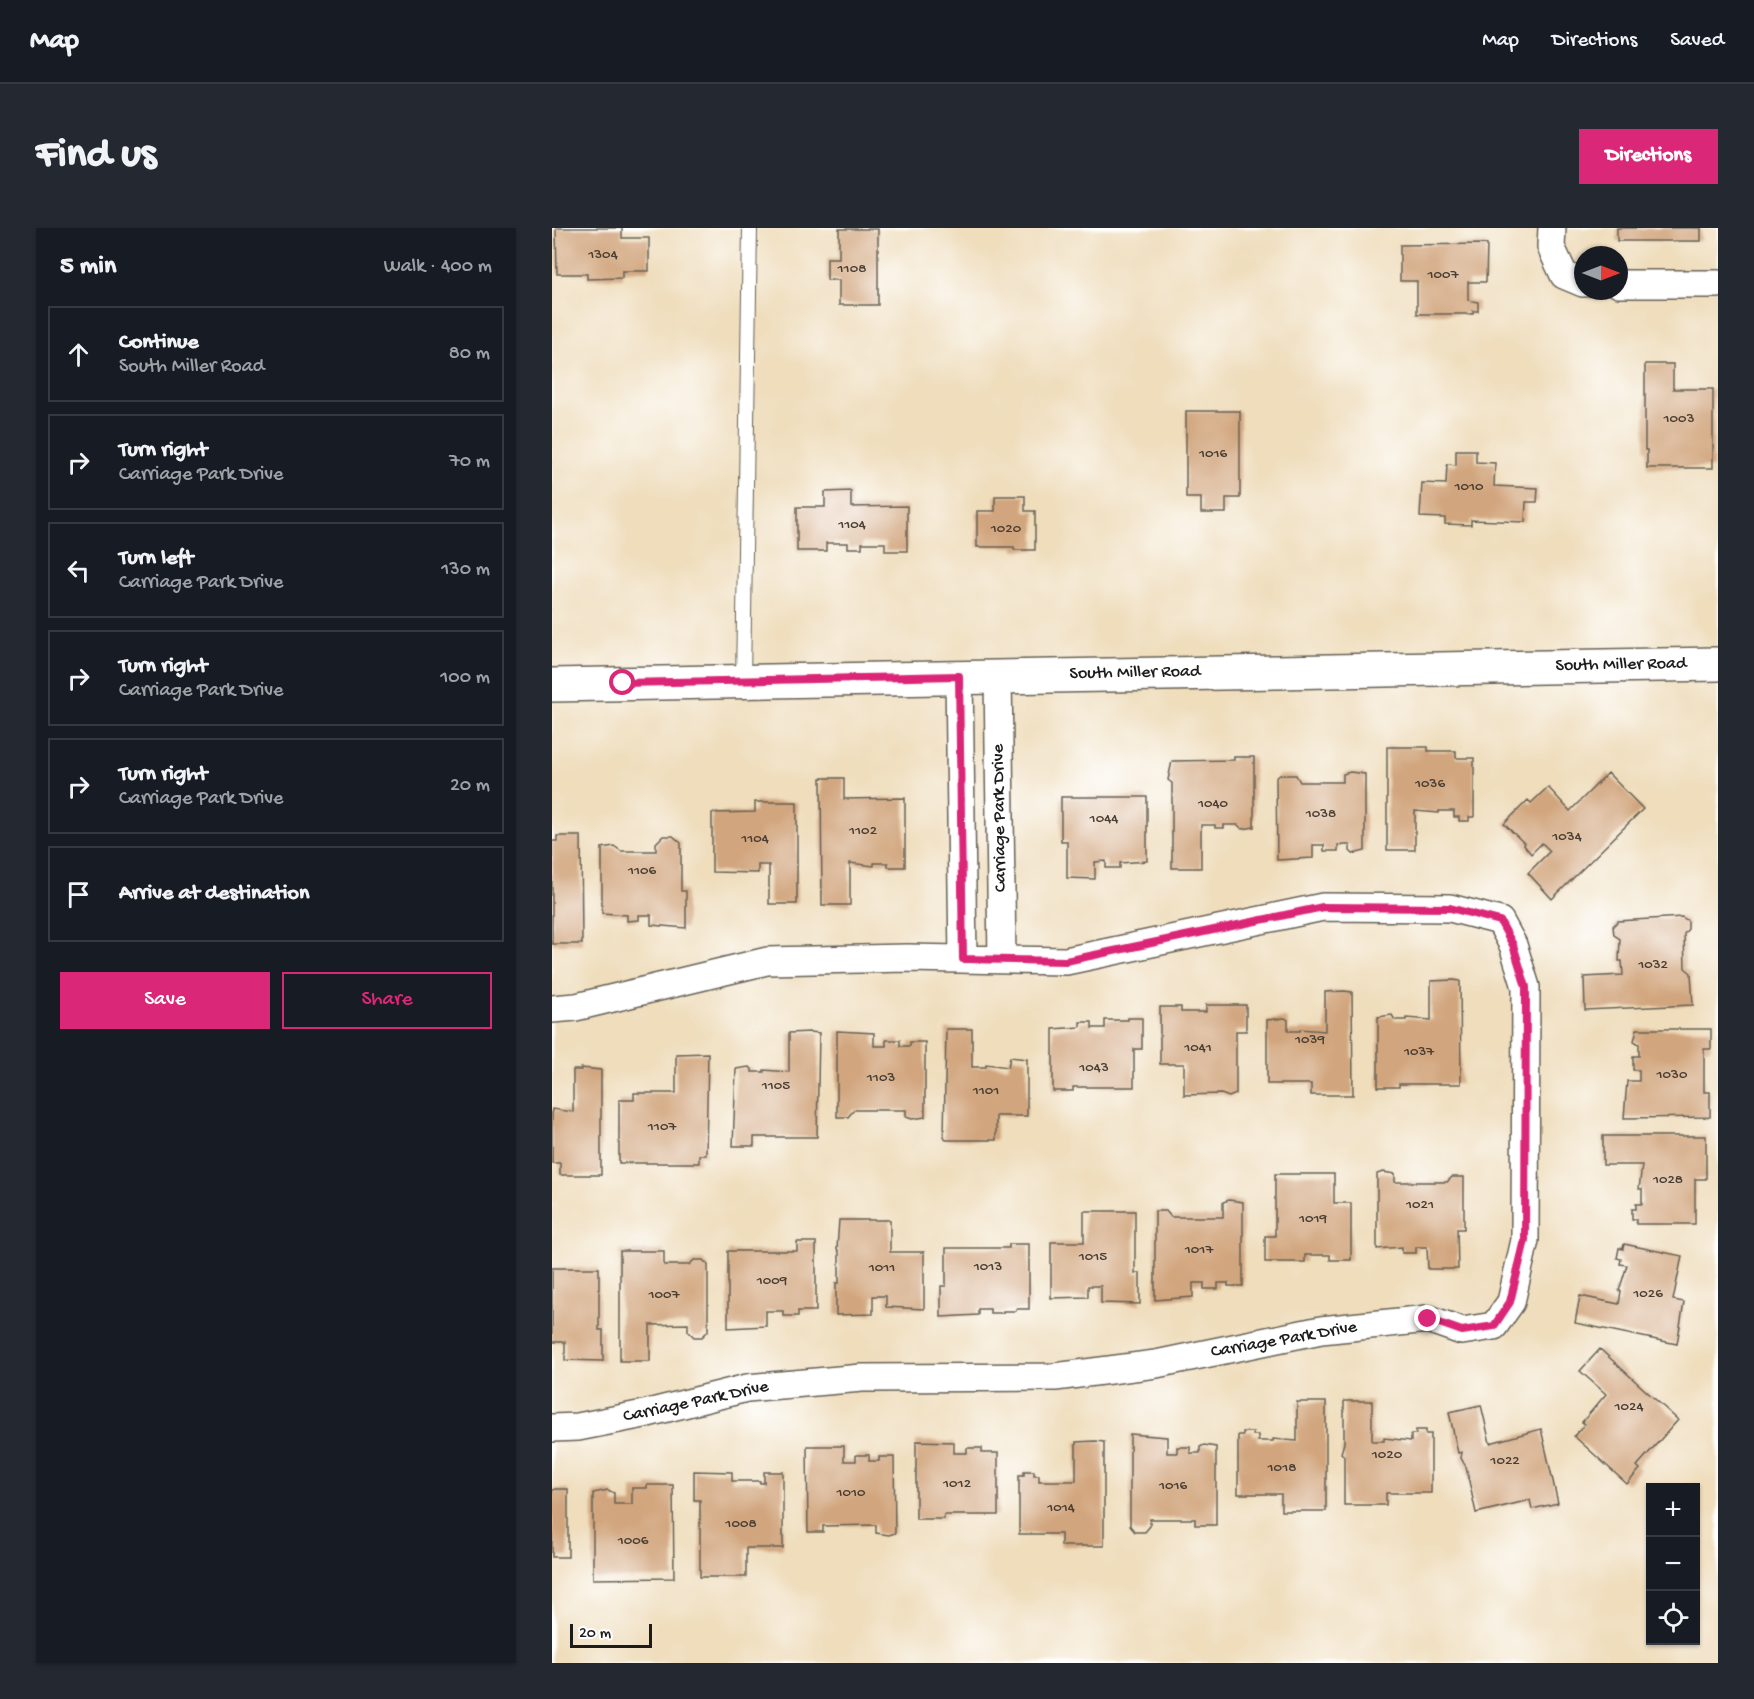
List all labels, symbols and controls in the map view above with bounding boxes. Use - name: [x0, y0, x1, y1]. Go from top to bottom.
- text: Map: [30, 25, 79, 58]
- text: Map: [1482, 29, 1519, 54]
- text: Directions: [1552, 29, 1637, 54]
- text: Saved: [1670, 29, 1724, 54]
- button: Directions: [1579, 129, 1718, 184]
- text: Find us: [36, 132, 156, 181]
- house number: 1304: [587, 246, 618, 264]
- north arrow: [1574, 246, 1628, 300]
- text: 5 min: [60, 252, 116, 283]
- text: Walk · 400 m: [384, 256, 492, 279]
- house number: 1108: [837, 260, 866, 278]
- house number: 1007: [1427, 266, 1460, 284]
- text: Continue: [119, 330, 199, 356]
- icon: ahead: [62, 338, 95, 371]
- text: 80 m: [449, 343, 490, 366]
- text: South Miller Road: [119, 356, 265, 379]
- house number: 1003: [1663, 410, 1695, 428]
- text: Turn right: [119, 438, 207, 464]
- house number: 1016: [1198, 445, 1228, 463]
- icon: right: [62, 446, 95, 479]
- text: 70 m: [449, 451, 490, 474]
- text: Carriage Park Drive: [119, 464, 283, 487]
- house number: 1010: [1453, 478, 1484, 496]
- house number: 1104: [837, 516, 866, 534]
- house number: 1020: [990, 520, 1022, 538]
- text: Turn left: [119, 546, 193, 572]
- icon: left: [62, 554, 95, 587]
- text: 130 m: [441, 559, 490, 582]
- text: Carriage Park Drive: [119, 572, 283, 595]
- street label: South Miller Road: [1555, 653, 1688, 677]
- text: Turn right: [119, 654, 207, 680]
- street label: South Miller Road: [1069, 661, 1202, 685]
- icon: right: [62, 662, 95, 695]
- text: 100 m: [440, 667, 490, 690]
- route start: [609, 669, 635, 695]
- text: Carriage Park Drive: [119, 680, 283, 703]
- street label: Carriage Park Drive: [988, 743, 1012, 892]
- text: Turn right: [119, 762, 207, 788]
- icon: right: [62, 770, 95, 803]
- text: 20 m: [450, 775, 490, 798]
- house number: 1036: [1414, 775, 1445, 793]
- text: Carriage Park Drive: [119, 788, 283, 811]
- house number: 1040: [1197, 795, 1229, 813]
- house number: 1038: [1305, 805, 1336, 823]
- house number: 1044: [1089, 810, 1118, 828]
- house number: 1102: [848, 822, 877, 840]
- house number: 1034: [1551, 828, 1582, 846]
- house number: 1104: [740, 830, 769, 848]
- house number: 1106: [627, 862, 657, 880]
- icon: arrive: [62, 878, 95, 911]
- text: Arrive at destination: [119, 881, 309, 907]
- house number: 1032: [1637, 956, 1668, 974]
- button: Save: [60, 972, 270, 1029]
- button: Share: [282, 972, 492, 1029]
- house number: 1039: [1294, 1031, 1325, 1049]
- house number: 1041: [1183, 1039, 1212, 1057]
- house number: 1037: [1403, 1043, 1435, 1061]
- house number: 1043: [1078, 1059, 1109, 1077]
- house number: 1030: [1656, 1066, 1688, 1084]
- house number: 1103: [866, 1069, 895, 1087]
- house number: 1105: [761, 1077, 790, 1095]
- house number: 1101: [972, 1082, 999, 1100]
- house number: 1107: [647, 1118, 677, 1136]
- house number: 1028: [1652, 1171, 1683, 1189]
- house number: 1021: [1405, 1196, 1434, 1214]
- house number: 1019: [1298, 1210, 1328, 1228]
- house number: 1017: [1184, 1241, 1214, 1259]
- house number: 1015: [1078, 1248, 1107, 1266]
- house number: 1013: [973, 1258, 1002, 1276]
- house number: 1011: [868, 1259, 895, 1277]
- house number: 1009: [756, 1272, 788, 1290]
- house number: 1026: [1632, 1285, 1663, 1303]
- house number: 1007: [648, 1286, 681, 1304]
- route end: [1414, 1305, 1440, 1331]
- street label: Carriage Park Drive: [1209, 1317, 1359, 1363]
- street label: Carriage Park Drive: [621, 1376, 771, 1428]
- house number: 1024: [1613, 1398, 1644, 1416]
- house number: 1020: [1371, 1446, 1403, 1464]
- house number: 1022: [1489, 1452, 1520, 1470]
- house number: 1018: [1267, 1459, 1296, 1477]
- house number: 1012: [942, 1475, 971, 1493]
- house number: 1016: [1158, 1477, 1188, 1495]
- map controls: [1646, 1483, 1700, 1645]
- button: +: [1646, 1483, 1700, 1537]
- house number: 1010: [835, 1484, 866, 1502]
- house number: 1014: [1046, 1499, 1075, 1517]
- house number: 1008: [724, 1515, 757, 1533]
- house number: 1006: [617, 1532, 649, 1550]
- button: −: [1646, 1537, 1700, 1591]
- button: locate: [1646, 1591, 1700, 1645]
- scale bar: [570, 1621, 652, 1648]
- text: 20 m: [579, 1625, 611, 1644]

